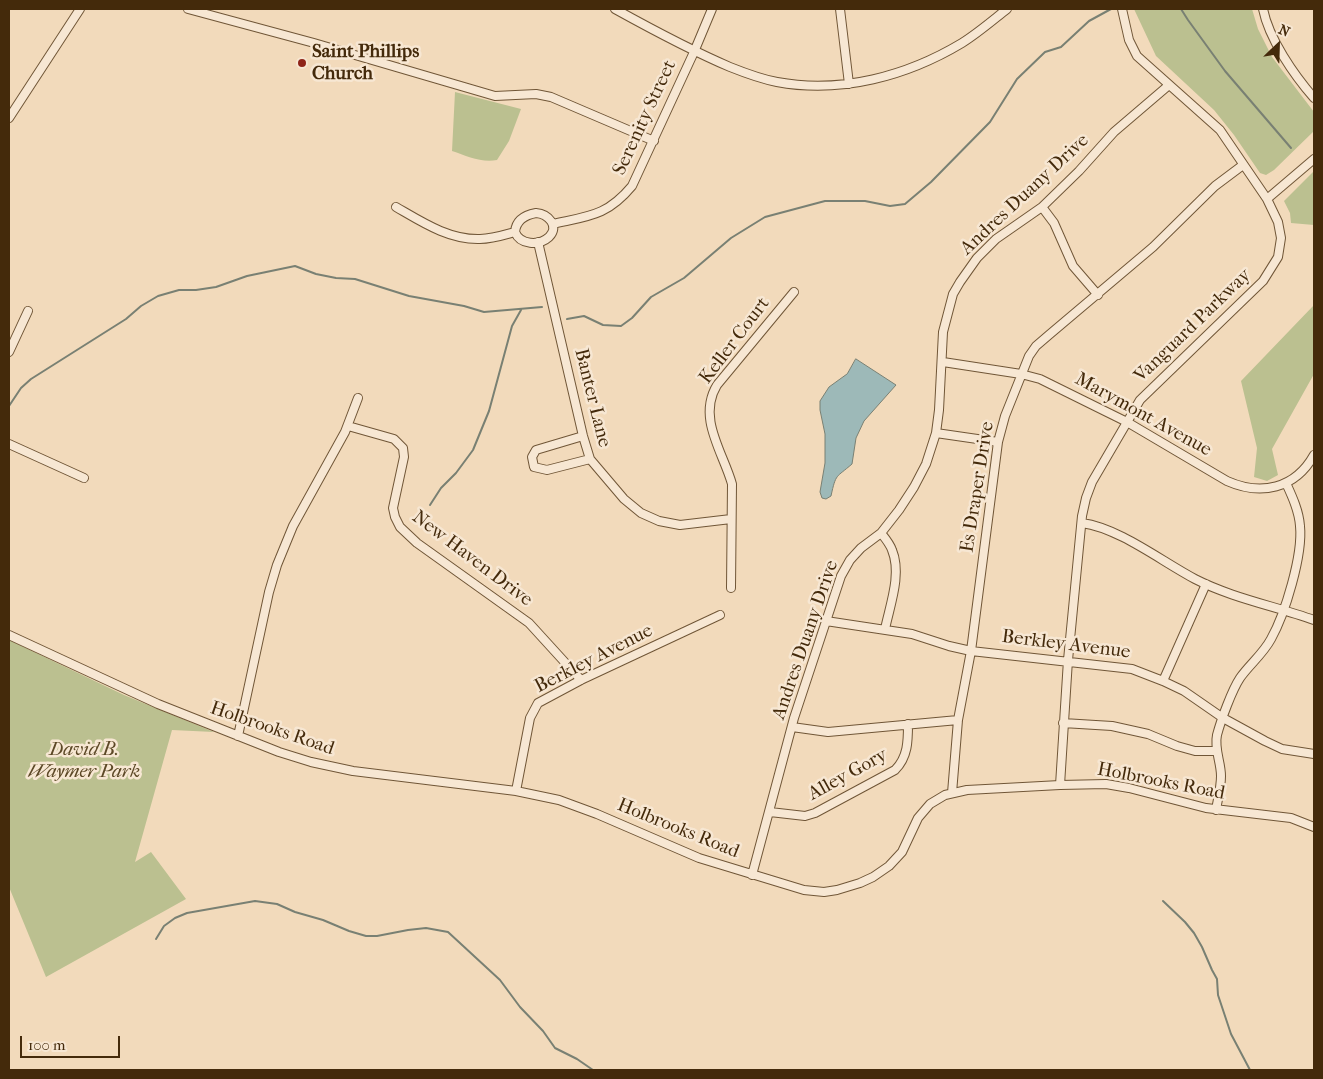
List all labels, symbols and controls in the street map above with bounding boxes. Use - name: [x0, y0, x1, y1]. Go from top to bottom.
- north arrow: [1253, 20, 1303, 70]
- text: N: [1276, 21, 1293, 41]
- place label: Saint Phillips Church: [312, 41, 419, 85]
- marker: Saint Phillips Church: [296, 57, 308, 69]
- street label: Serenity Street: [608, 57, 682, 179]
- street label: Andres Duany Drive: [956, 130, 1094, 260]
- street label: Vanguard Parkway: [1130, 264, 1256, 388]
- street label: Keller Court: [695, 293, 775, 389]
- street label: Banter Lane: [569, 346, 615, 450]
- street label: Marymont Avenue: [1071, 368, 1215, 462]
- street label: Es Draper Drive: [956, 420, 1000, 554]
- street label: New Haven Drive: [407, 506, 537, 612]
- street label: Andres Duany Drive: [768, 557, 844, 723]
- street label: Berkley Avenue: [531, 620, 657, 698]
- street label: Berkley Avenue: [1000, 626, 1132, 664]
- street label: Holbrooks Road: [207, 697, 337, 761]
- park label: David B. Waymer Park: [28, 739, 140, 783]
- street label: Alley Gory: [804, 744, 892, 806]
- street label: Holbrooks Road: [1095, 758, 1227, 806]
- street label: Holbrooks Road: [614, 794, 742, 864]
- scale bar: [22, 1026, 122, 1058]
- text: 100 m: [28, 1036, 66, 1054]

